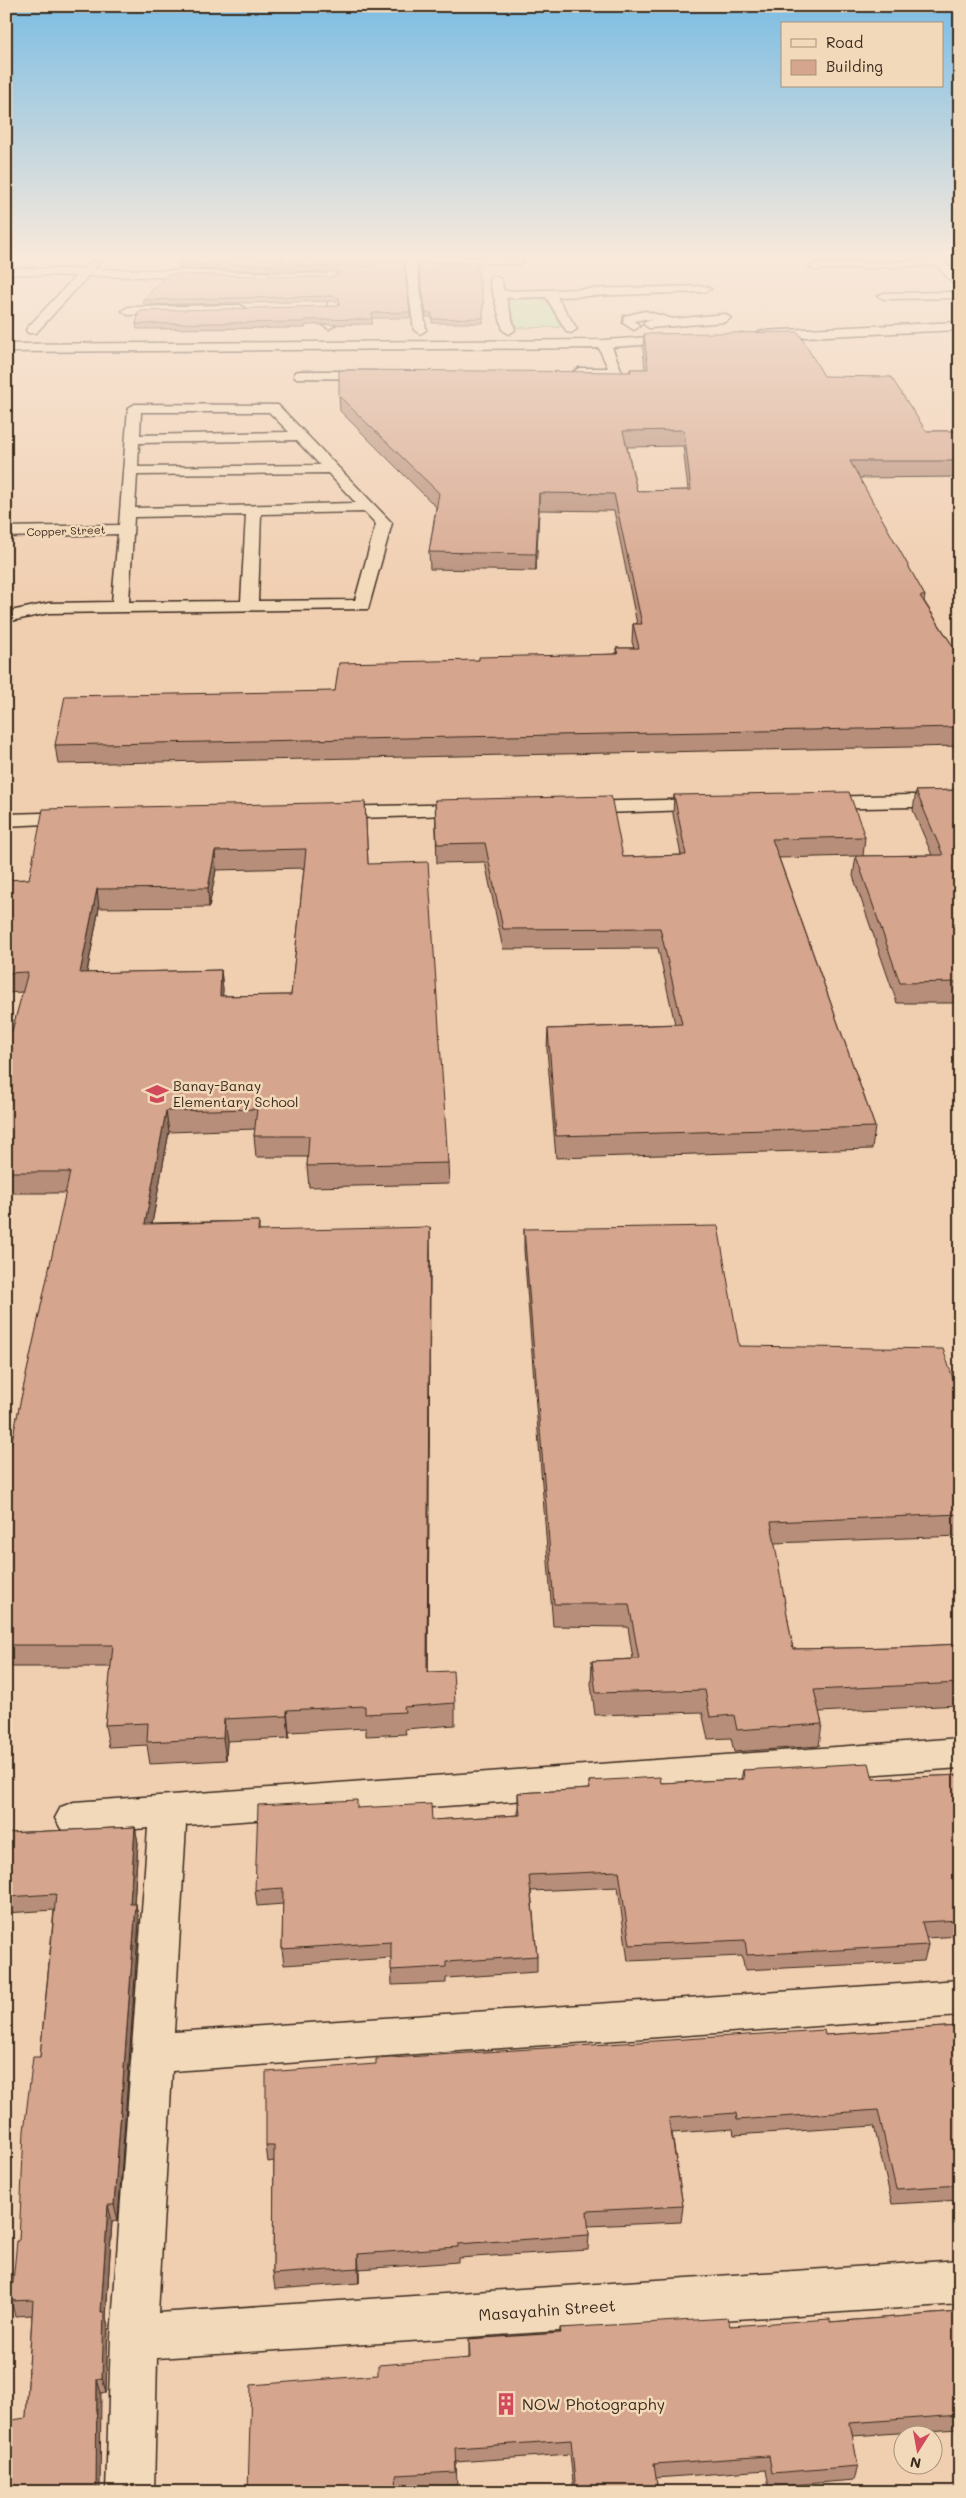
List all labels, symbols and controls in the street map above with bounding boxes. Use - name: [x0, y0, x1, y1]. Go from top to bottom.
- legend: [781, 22, 944, 88]
- text: Road: [826, 32, 863, 52]
- text: Building: [826, 56, 883, 76]
- street label: Copper Street: [26, 522, 106, 539]
- place label: Banay-Banay Elementary School: [173, 1076, 299, 1111]
- school or university icon: Banay-Banay Elementary School: [144, 1081, 170, 1107]
- street label: Masayahin Street: [478, 2294, 616, 2325]
- building icon: NOW Photography: [493, 2391, 519, 2417]
- place label: NOW Photography: [522, 2393, 665, 2414]
- north arrow: [894, 2426, 944, 2476]
- text: N: [908, 2453, 922, 2474]

